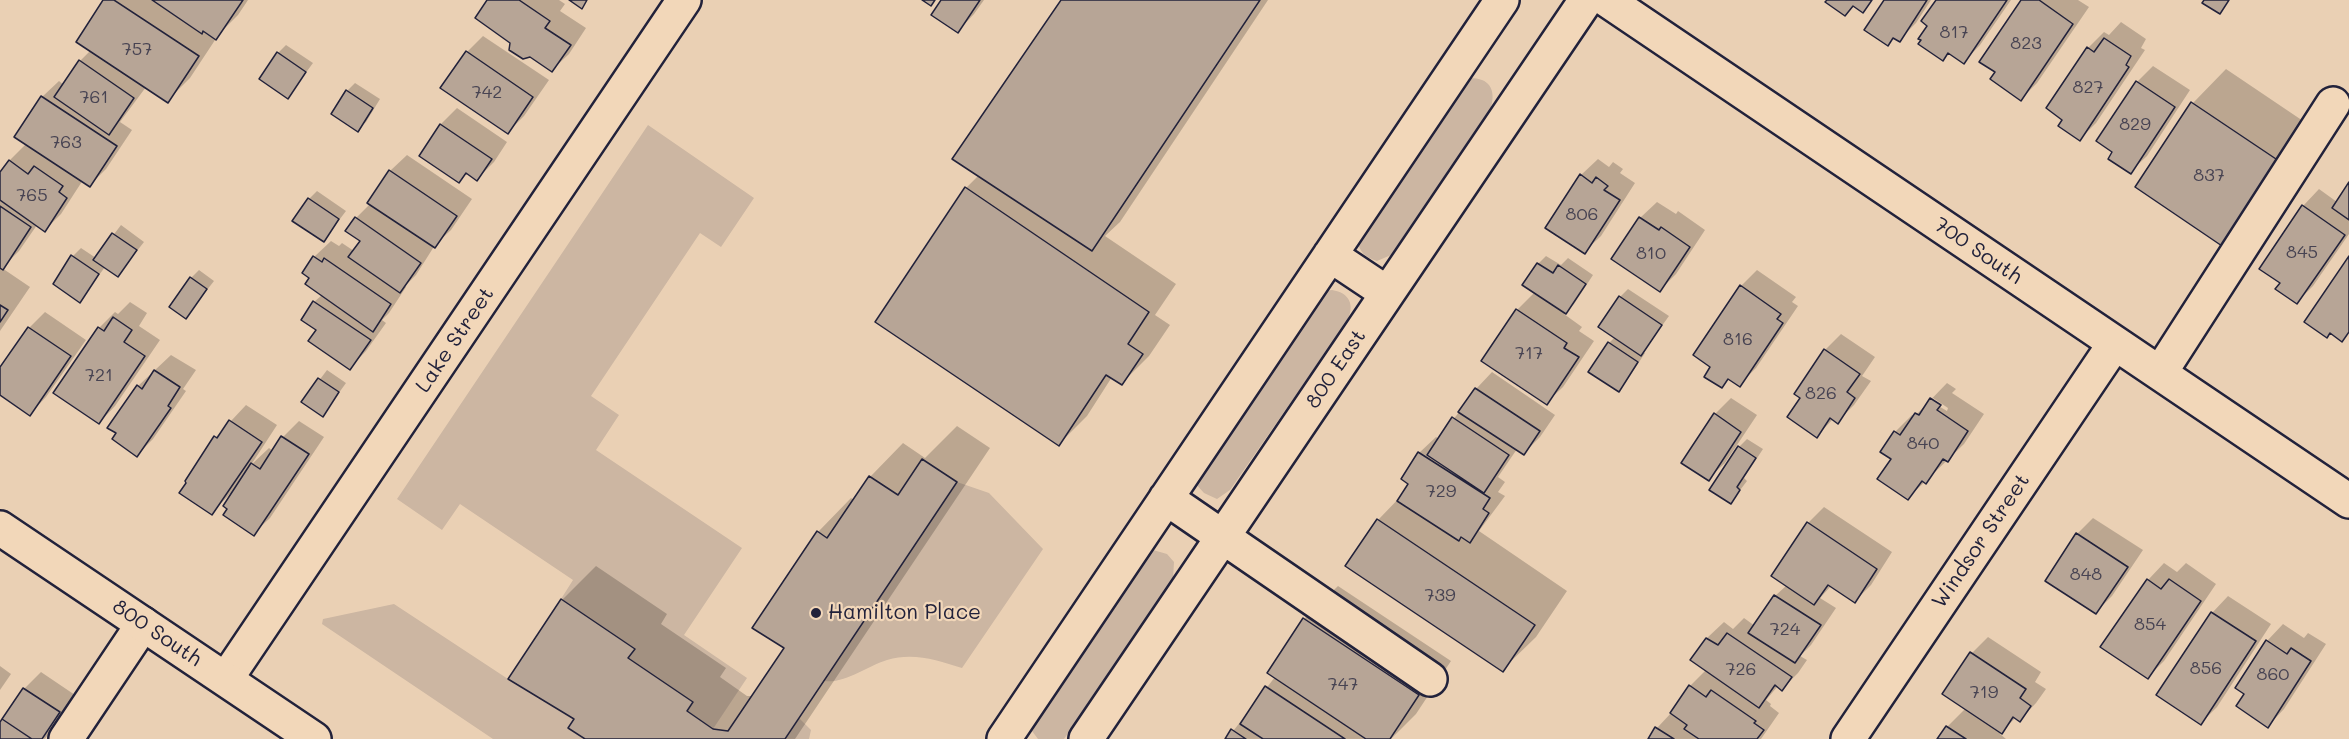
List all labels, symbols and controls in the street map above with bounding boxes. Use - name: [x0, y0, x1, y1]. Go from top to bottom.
- house number: 817: [1940, 21, 1968, 43]
- house number: 823: [2010, 32, 2042, 54]
- house number: 757: [122, 38, 152, 60]
- house number: 827: [2073, 76, 2103, 98]
- house number: 742: [472, 81, 502, 103]
- house number: 761: [80, 86, 108, 108]
- house number: 829: [2119, 113, 2151, 135]
- house number: 763: [50, 131, 82, 153]
- house number: 837: [2193, 164, 2225, 186]
- house number: 765: [16, 184, 48, 206]
- house number: 806: [1566, 203, 1598, 225]
- street label: 700 South: [1929, 212, 2027, 290]
- house number: 845: [2286, 241, 2318, 263]
- house number: 810: [1636, 242, 1666, 264]
- street label: Lake Street: [410, 282, 500, 398]
- street label: 800 East: [1300, 325, 1372, 413]
- house number: 816: [1723, 328, 1753, 350]
- house number: 717: [1515, 342, 1543, 364]
- house number: 721: [85, 364, 113, 386]
- house number: 826: [1805, 382, 1837, 404]
- house number: 840: [1907, 432, 1939, 454]
- street label: Windsor Street: [1927, 469, 2035, 613]
- house number: 729: [1426, 480, 1456, 502]
- house number: 848: [2070, 563, 2102, 585]
- house number: 739: [1424, 584, 1456, 606]
- street label: 800 South: [108, 594, 206, 672]
- place label: Hamilton Place: [828, 600, 981, 626]
- marker: Hamilton Place: [809, 606, 823, 620]
- house number: 854: [2134, 613, 2166, 635]
- house number: 724: [1770, 618, 1800, 640]
- house number: 856: [2190, 657, 2222, 679]
- house number: 726: [1726, 658, 1756, 680]
- house number: 860: [2257, 663, 2289, 685]
- house number: 747: [1328, 673, 1358, 695]
- house number: 719: [1970, 681, 1998, 703]

